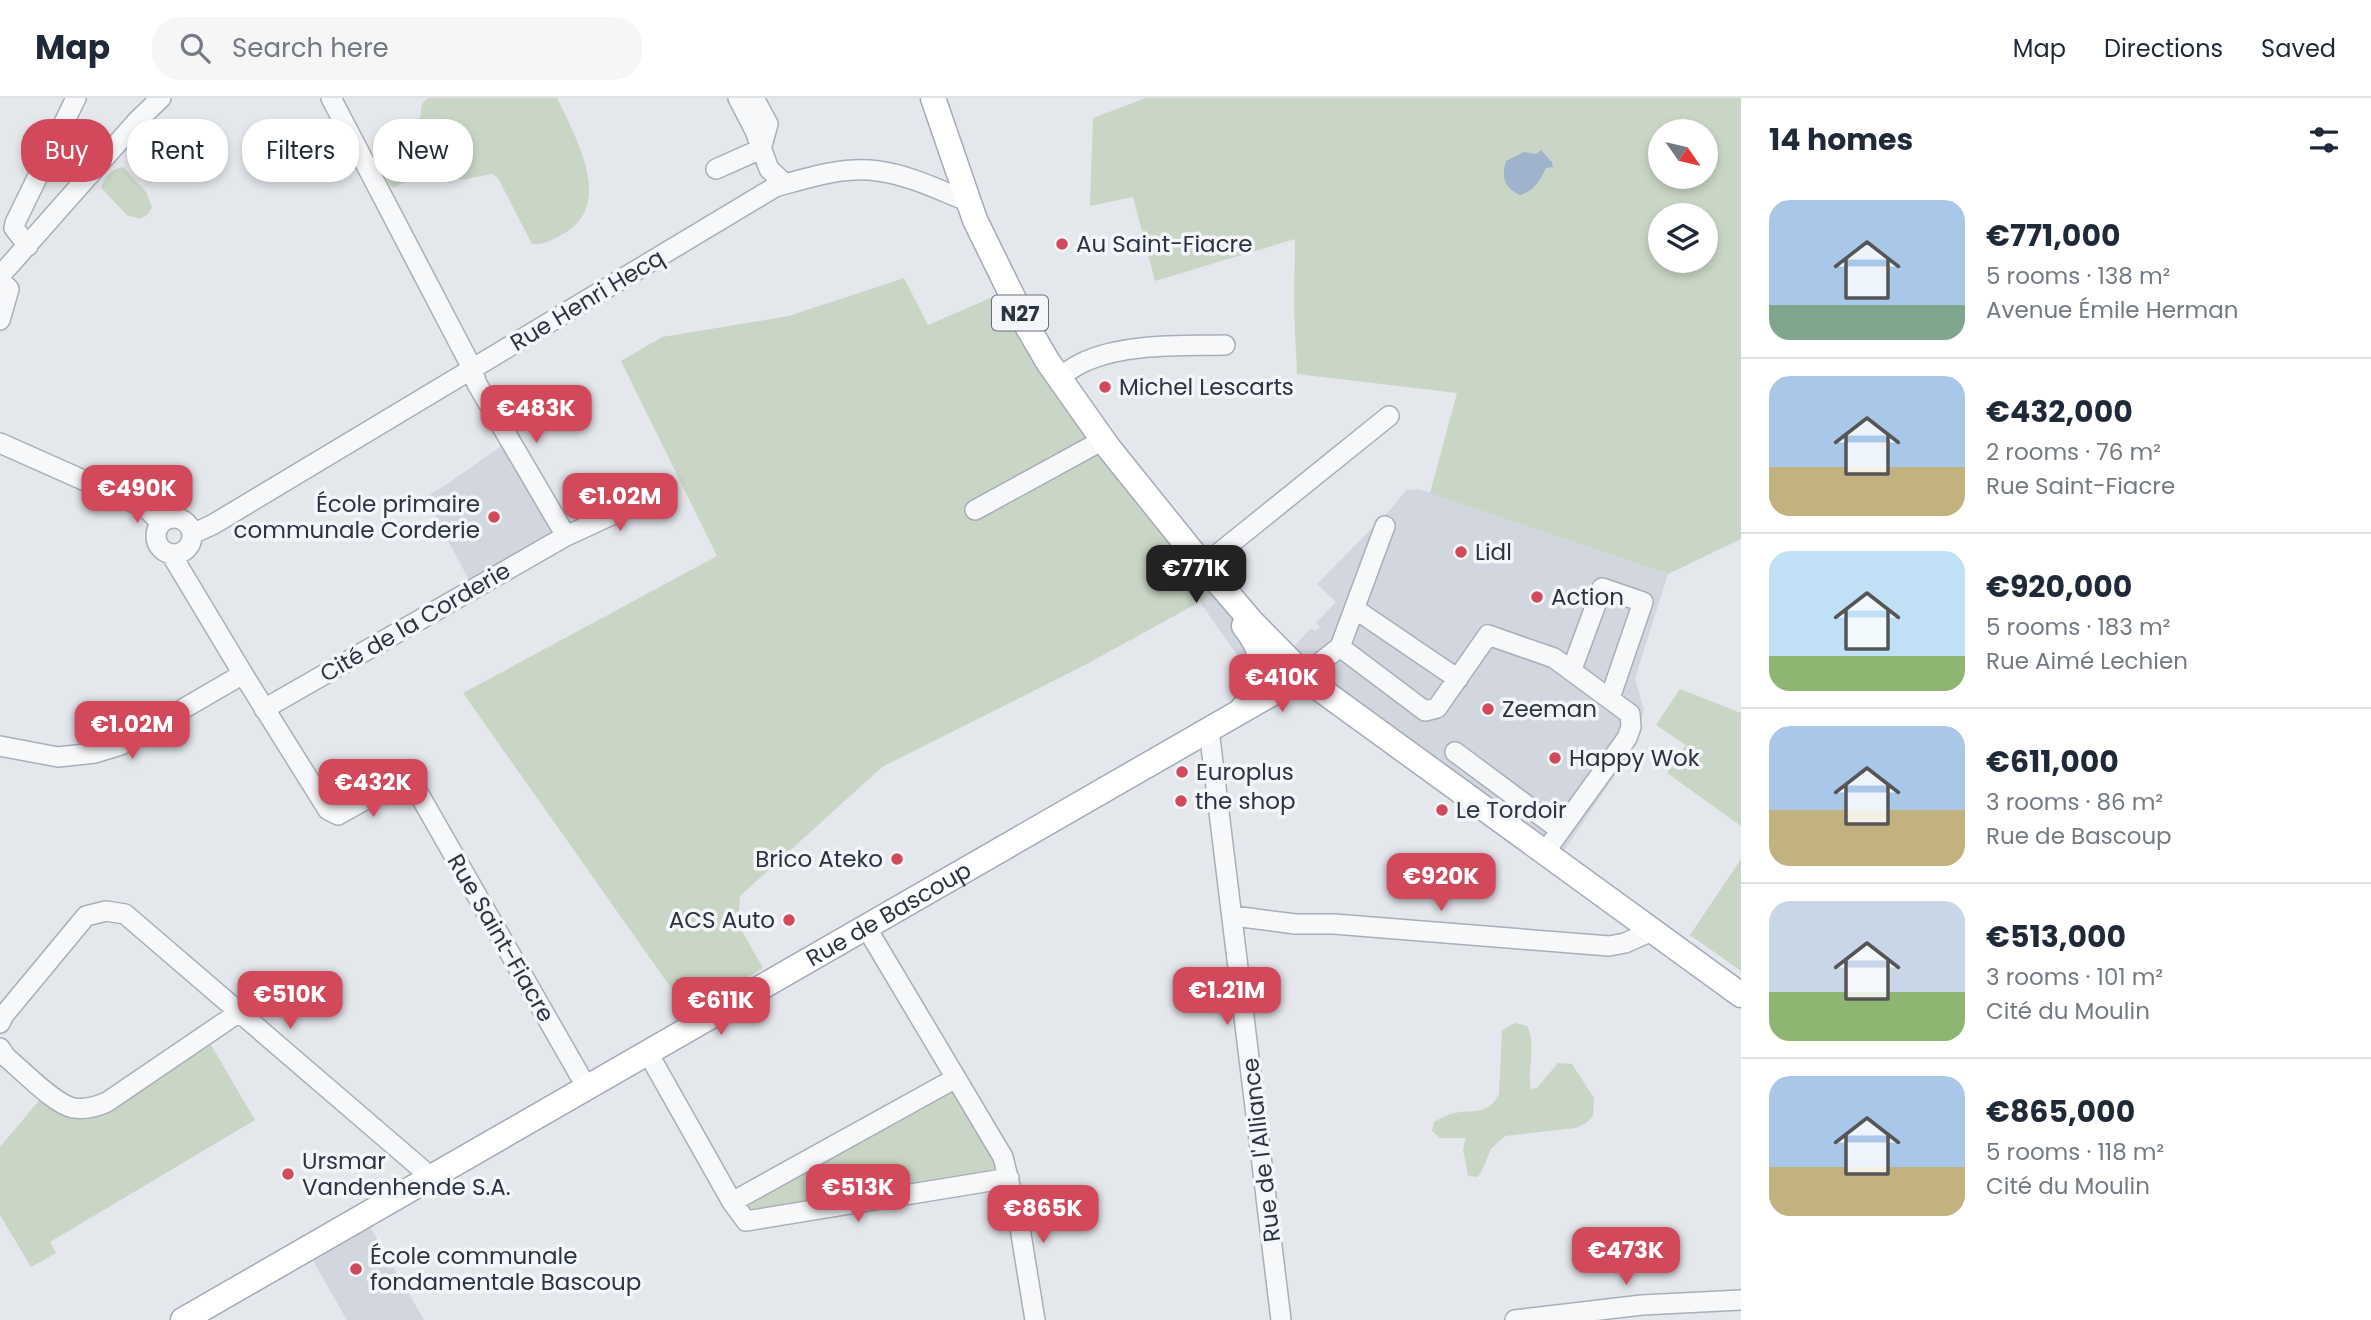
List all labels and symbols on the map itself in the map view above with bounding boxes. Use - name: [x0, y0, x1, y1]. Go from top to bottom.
- north arrow: [1648, 119, 1718, 189]
- place label: Au Saint-Fiacre: [1076, 228, 1252, 260]
- marker: Au Saint-Fiacre: [1054, 236, 1070, 252]
- street label: Rue Henri Hecq: [504, 241, 670, 359]
- road number: N27: [992, 296, 1048, 330]
- place label: Michel Lescarts: [1119, 371, 1294, 403]
- marker: Michel Lescarts: [1097, 379, 1113, 395]
- pin: €483K: [487, 386, 585, 445]
- pin: €490K: [88, 466, 186, 525]
- pin: €1.02M: [563, 474, 677, 533]
- place label: École primaire communale Corderie: [234, 488, 480, 546]
- marker: École primaire communale Corderie: [486, 509, 502, 525]
- place label: Lidl: [1475, 536, 1512, 568]
- marker: Lidl: [1453, 544, 1469, 560]
- pin: €771K: [1147, 546, 1245, 605]
- street label: Cité de la Corderie: [314, 554, 516, 690]
- place label: Action: [1551, 581, 1624, 613]
- marker: Action: [1529, 589, 1545, 605]
- pin: €410K: [1233, 654, 1331, 714]
- place label: Zeeman: [1502, 693, 1597, 725]
- marker: Zeeman: [1480, 701, 1496, 717]
- pin: €1.02M: [75, 702, 189, 761]
- place label: Happy Wok: [1569, 742, 1700, 774]
- marker: Happy Wok: [1547, 750, 1563, 766]
- place label: Europlus: [1196, 756, 1294, 788]
- pin: €432K: [324, 760, 422, 819]
- marker: Europlus: [1174, 764, 1190, 780]
- place label: the shop: [1195, 785, 1296, 817]
- marker: the shop: [1173, 793, 1189, 809]
- place label: Le Tordoir: [1456, 794, 1567, 826]
- marker: Le Tordoir: [1434, 802, 1450, 818]
- place label: Brico Ateko: [755, 843, 883, 875]
- street label: Rue Saint-Fiacre: [440, 848, 562, 1028]
- marker: Brico Ateko: [889, 851, 905, 867]
- street label: Rue de Bascoup: [800, 854, 977, 974]
- pin: €920K: [1392, 854, 1490, 913]
- place label: ACS Auto: [669, 904, 775, 936]
- marker: ACS Auto: [781, 912, 797, 928]
- pin: €1.21M: [1170, 968, 1284, 1027]
- pin: €510K: [241, 972, 339, 1031]
- pin: €611K: [672, 978, 770, 1037]
- street label: Rue de l'Alliance: [1234, 1056, 1288, 1244]
- place label: Ursmar Vandenhende S.A.: [302, 1145, 511, 1203]
- pin: €513K: [809, 1164, 907, 1224]
- marker: Ursmar Vandenhende S.A.: [280, 1166, 296, 1182]
- pin: €865K: [994, 1186, 1092, 1245]
- pin: €473K: [1577, 1228, 1675, 1287]
- place label: École communale fondamentale Bascoup: [370, 1240, 641, 1298]
- marker: École communale fondamentale Bascoup: [348, 1261, 364, 1277]

